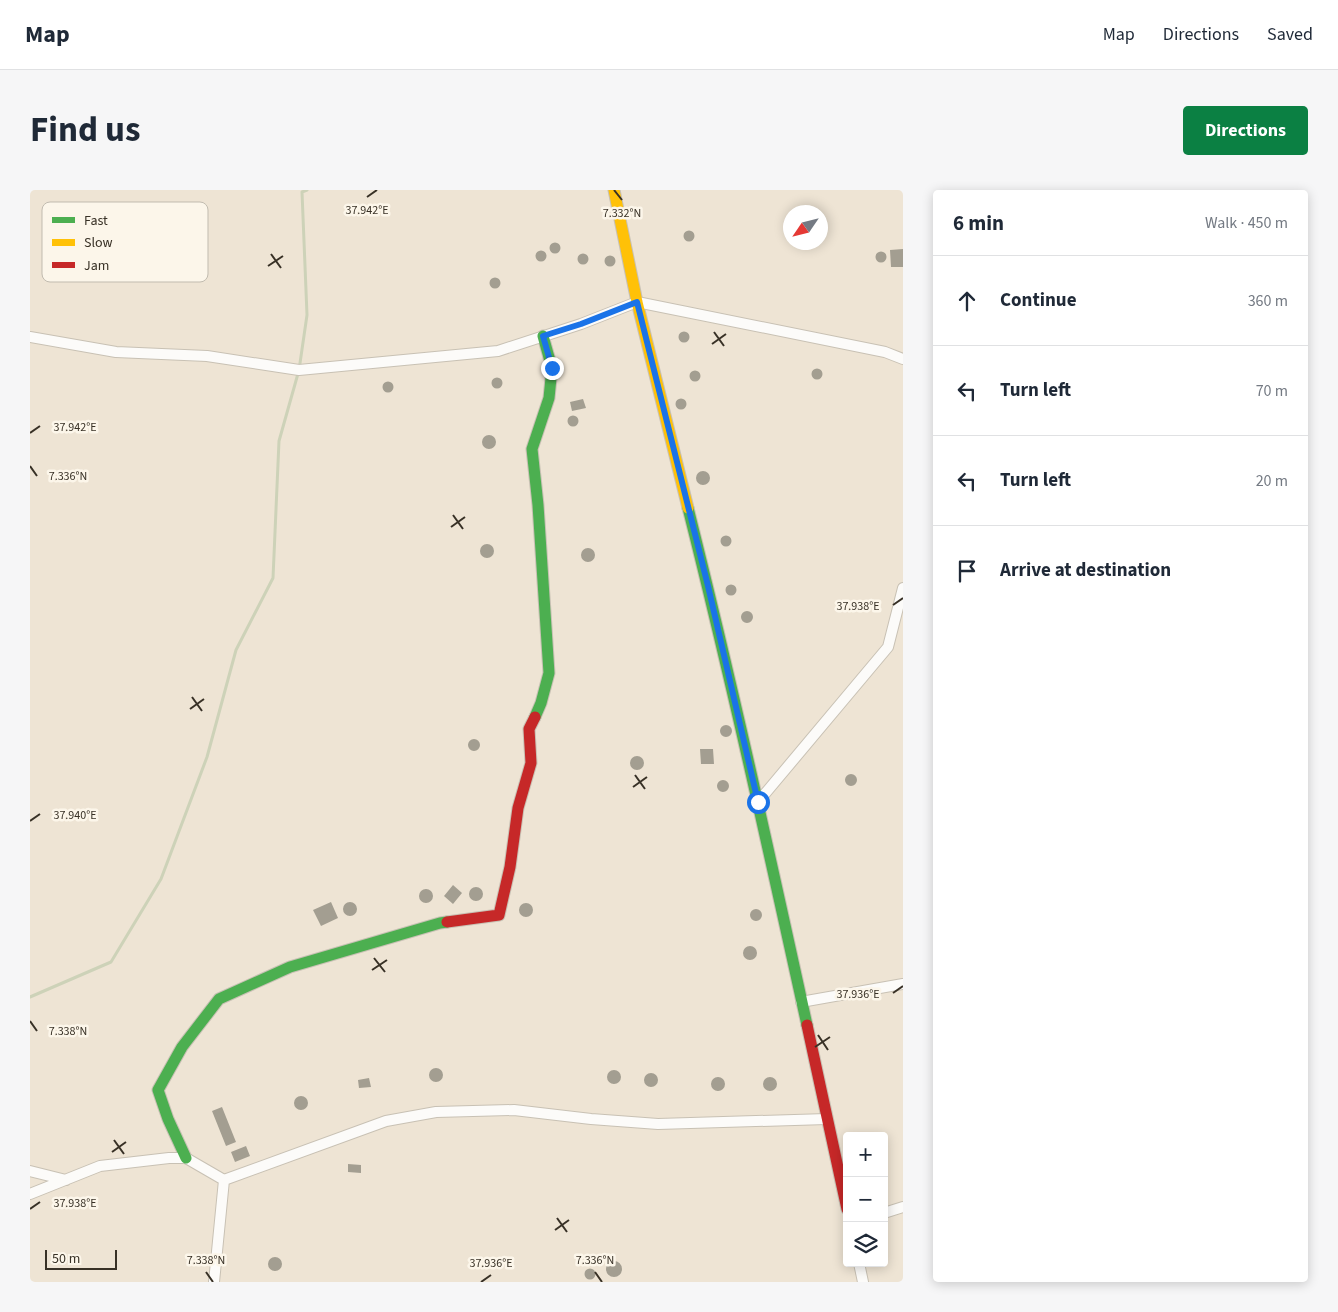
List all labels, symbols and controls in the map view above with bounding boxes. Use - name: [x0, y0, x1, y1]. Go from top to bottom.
- text: Map: [25, 17, 70, 52]
- text: Map: [1103, 22, 1135, 47]
- text: Directions: [1163, 22, 1239, 47]
- text: Saved: [1267, 22, 1313, 47]
- text: Find us: [30, 105, 140, 155]
- button: Directions: [1183, 106, 1308, 155]
- legend: [42, 202, 208, 282]
- text: 37.942°E: [345, 202, 389, 219]
- text: 7.332°N: [603, 205, 641, 222]
- north arrow: [783, 205, 828, 250]
- text: 6 min: [953, 208, 1004, 238]
- text: Fast: [84, 211, 108, 231]
- text: Walk · 450 m: [1205, 212, 1288, 234]
- text: Slow: [84, 233, 113, 253]
- text: Jam: [84, 256, 109, 276]
- icon: ahead: [953, 287, 981, 315]
- text: Continue: [1000, 287, 1077, 314]
- text: 360 m: [1248, 290, 1288, 312]
- route end: [541, 357, 564, 380]
- icon: left: [953, 377, 981, 405]
- text: Turn left: [1000, 377, 1071, 404]
- text: 70 m: [1256, 380, 1288, 402]
- text: 37.942°E: [53, 419, 97, 436]
- icon: left: [953, 467, 981, 495]
- text: Turn left: [1000, 467, 1071, 494]
- text: 7.336°N: [49, 468, 87, 485]
- text: 20 m: [1256, 470, 1288, 492]
- icon: arrive: [953, 557, 981, 585]
- text: Arrive at destination: [1000, 557, 1171, 584]
- text: 37.938°E: [836, 598, 880, 615]
- route start: [747, 791, 770, 814]
- text: 37.940°E: [53, 807, 97, 824]
- text: 37.936°E: [836, 986, 880, 1003]
- text: 7.338°N: [49, 1023, 87, 1040]
- map controls: [843, 1132, 888, 1267]
- button: +: [843, 1132, 888, 1177]
- button: −: [843, 1177, 888, 1222]
- text: 37.938°E: [53, 1195, 97, 1212]
- button: layers: [843, 1222, 888, 1267]
- scale bar: [45, 1247, 118, 1270]
- text: 50 m: [52, 1249, 80, 1269]
- text: 7.338°N: [187, 1252, 225, 1269]
- text: 7.336°N: [576, 1252, 614, 1269]
- text: 37.936°E: [469, 1255, 513, 1272]

